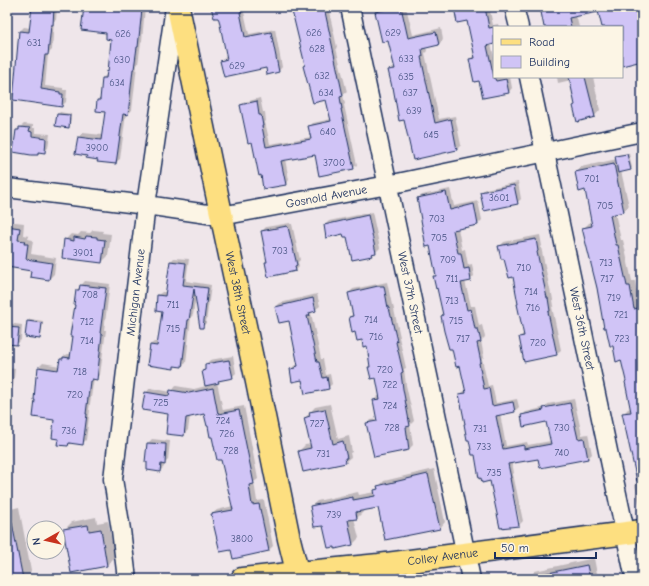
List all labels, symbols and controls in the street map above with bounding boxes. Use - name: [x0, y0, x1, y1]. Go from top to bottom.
- legend: [493, 26, 623, 78]
- house number: 626: [306, 27, 322, 39]
- house number: 629: [385, 27, 401, 39]
- house number: 626: [115, 28, 131, 40]
- text: Road: [529, 35, 555, 49]
- house number: 631: [27, 37, 41, 49]
- house number: 628: [309, 43, 325, 55]
- house number: 633: [398, 53, 414, 65]
- house number: 630: [114, 54, 130, 66]
- text: Building: [529, 55, 570, 69]
- house number: 629: [229, 60, 245, 72]
- house number: 632: [314, 70, 330, 82]
- house number: 635: [398, 71, 414, 83]
- house number: 634: [109, 77, 125, 89]
- house number: 634: [318, 87, 334, 99]
- house number: 637: [402, 87, 418, 99]
- house number: 639: [406, 105, 422, 117]
- house number: 640: [320, 126, 336, 138]
- house number: 645: [423, 129, 439, 141]
- house number: 3900: [86, 142, 108, 154]
- house number: 3700: [323, 157, 345, 169]
- house number: 701: [585, 173, 599, 185]
- street label: Gosnold Avenue: [285, 182, 368, 211]
- house number: 3601: [489, 192, 509, 204]
- house number: 705: [597, 200, 613, 212]
- house number: 703: [429, 213, 445, 225]
- house number: 705: [431, 232, 447, 244]
- house number: 703: [272, 245, 288, 257]
- house number: 3901: [73, 247, 93, 259]
- street label: Michigan Avenue: [123, 248, 148, 337]
- street label: West 38th Street: [222, 250, 254, 336]
- street label: West 37th Street: [395, 250, 426, 336]
- house number: 709: [440, 254, 456, 266]
- house number: 713: [599, 257, 613, 269]
- house number: 710: [517, 262, 531, 274]
- house number: 711: [446, 273, 458, 285]
- house number: 717: [600, 273, 614, 285]
- house number: 714: [524, 286, 538, 298]
- street label: West 36th Street: [567, 286, 598, 372]
- house number: 708: [82, 289, 98, 301]
- house number: 719: [607, 292, 621, 304]
- house number: 713: [445, 295, 459, 307]
- house number: 711: [167, 299, 179, 311]
- house number: 716: [526, 302, 540, 314]
- house number: 721: [614, 309, 628, 321]
- house number: 714: [364, 314, 378, 326]
- house number: 715: [449, 315, 463, 327]
- house number: 712: [80, 316, 94, 328]
- house number: 715: [166, 323, 180, 335]
- house number: 716: [369, 331, 383, 343]
- house number: 717: [456, 333, 470, 345]
- house number: 723: [614, 333, 630, 345]
- house number: 714: [80, 335, 94, 347]
- house number: 720: [530, 337, 546, 349]
- house number: 720: [377, 364, 393, 376]
- house number: 718: [73, 366, 87, 378]
- house number: 722: [382, 379, 398, 391]
- house number: 720: [67, 389, 83, 401]
- house number: 725: [153, 397, 169, 409]
- house number: 724: [383, 400, 398, 412]
- house number: 724: [216, 415, 231, 427]
- house number: 727: [310, 418, 325, 430]
- house number: 728: [384, 422, 400, 434]
- house number: 730: [554, 422, 570, 434]
- house number: 731: [473, 423, 487, 435]
- house number: 736: [61, 425, 77, 437]
- house number: 726: [219, 428, 235, 440]
- house number: 733: [477, 441, 491, 453]
- house number: 728: [223, 445, 239, 457]
- house number: 740: [555, 447, 569, 459]
- house number: 731: [316, 448, 330, 460]
- house number: 735: [486, 467, 502, 479]
- house number: 739: [326, 509, 342, 521]
- north arrow: [26, 520, 66, 560]
- house number: 3800: [231, 533, 253, 545]
- scale bar: [495, 534, 596, 560]
- text: N: [30, 537, 44, 546]
- text: 50 m: [501, 541, 529, 555]
- street label: Colley Avenue: [407, 545, 479, 568]

